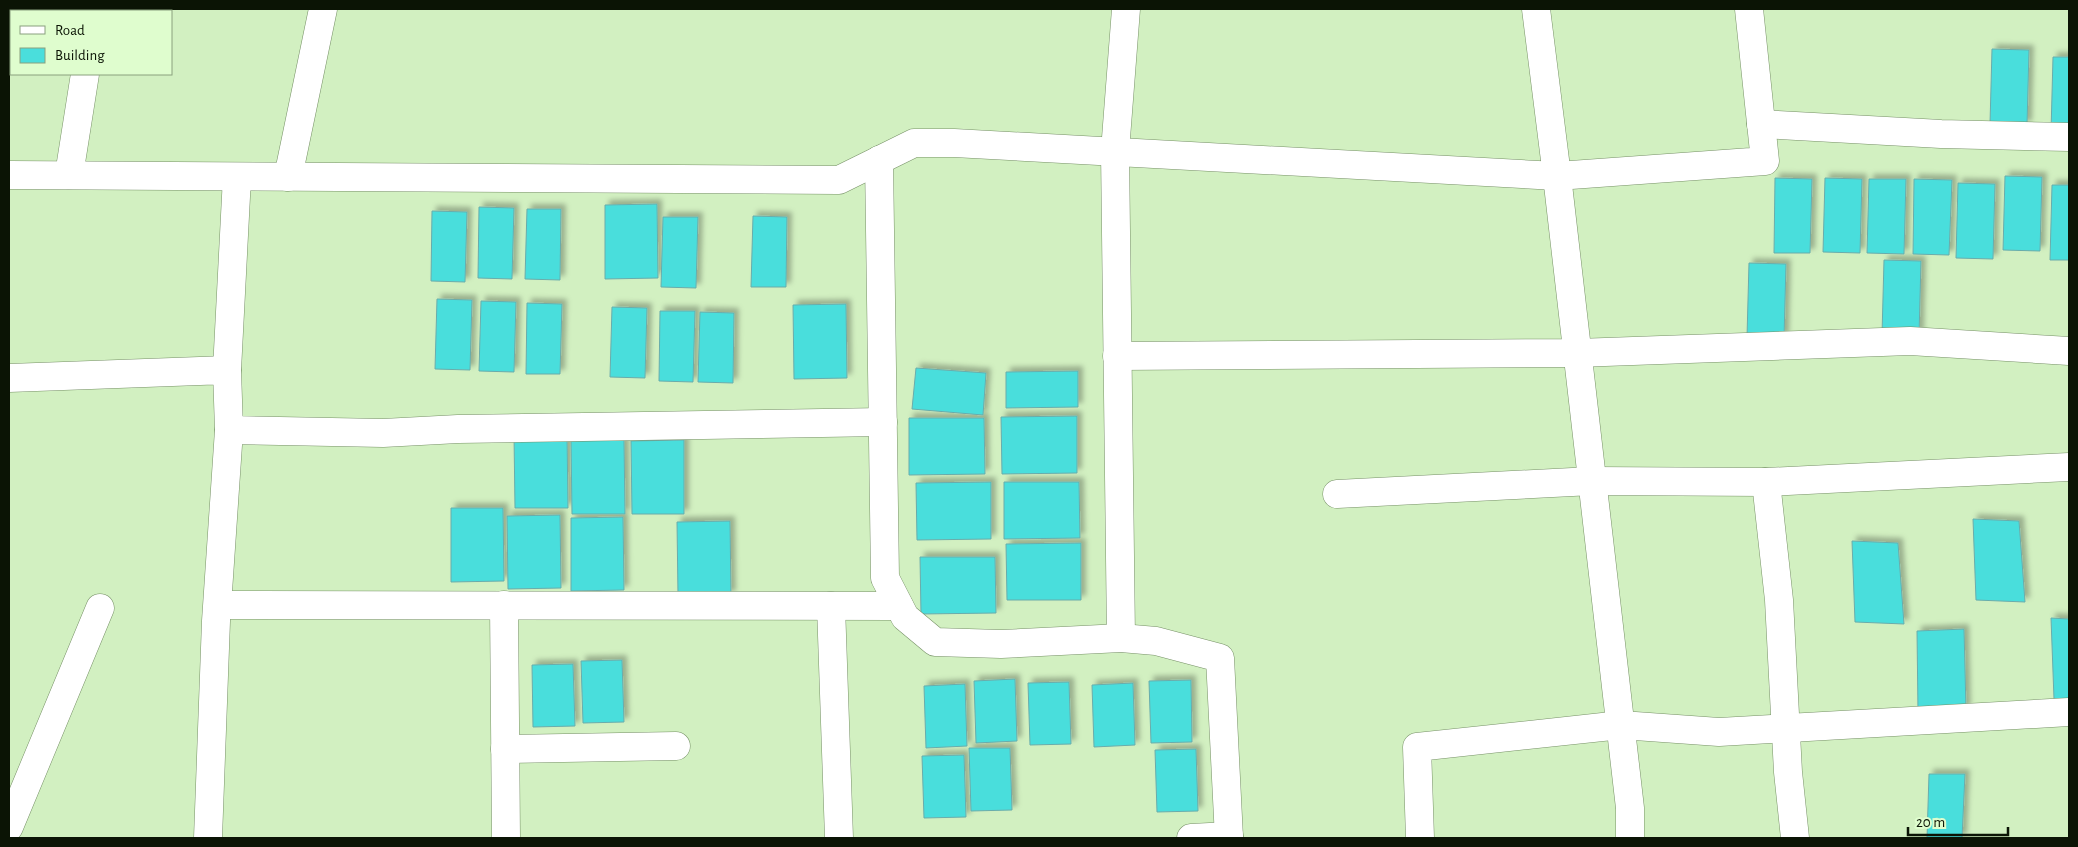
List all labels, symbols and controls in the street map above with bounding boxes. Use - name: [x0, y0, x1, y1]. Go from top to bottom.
- legend: [10, 10, 172, 75]
- text: Road: [55, 23, 85, 38]
- text: Building: [55, 48, 105, 63]
- scale bar: [1908, 804, 2008, 836]
- text: 20 m: [1916, 815, 1945, 830]

